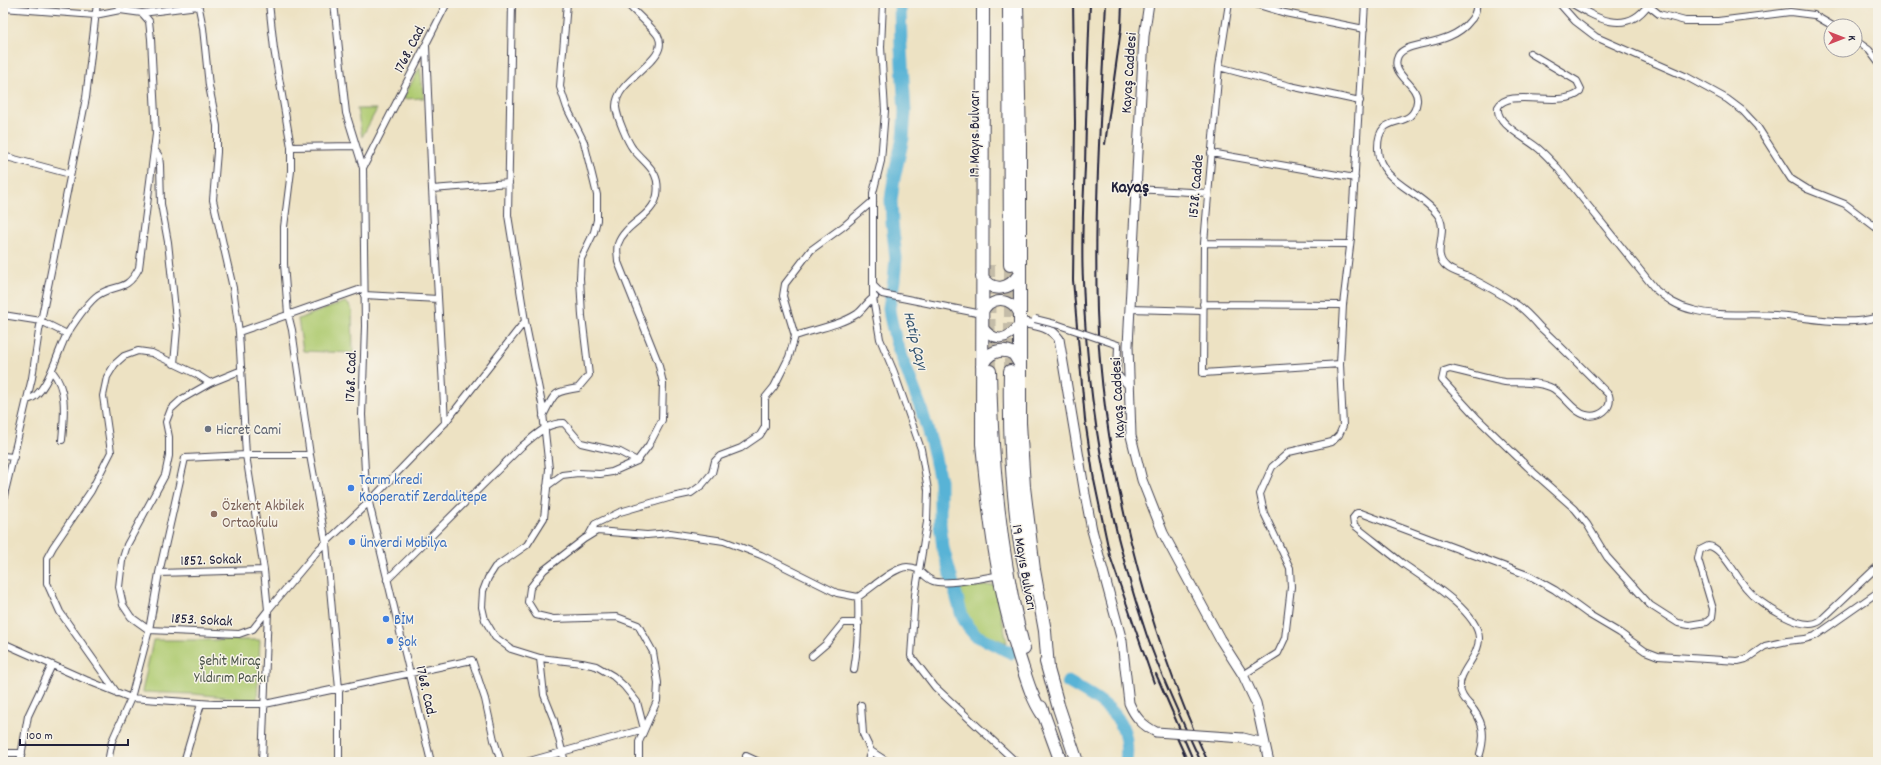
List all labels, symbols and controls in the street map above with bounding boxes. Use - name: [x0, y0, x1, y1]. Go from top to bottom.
- north arrow: [1823, 18, 1863, 58]
- street label: 1768. Cad.: [389, 21, 432, 77]
- street label: Kayaş Caddesi: [1116, 32, 1144, 114]
- text: K: [1843, 35, 1859, 41]
- street label: 19 Mayıs Bulvarı: [965, 90, 987, 177]
- street label: 1528. Cadde: [1183, 153, 1211, 219]
- district label: Kayaş: [1111, 177, 1150, 201]
- water label: Hatip Çayı: [896, 309, 933, 373]
- street label: 1768. Cad.: [340, 350, 364, 403]
- street label: Kayaş Caddesi: [1106, 357, 1132, 439]
- place label: Hicret Cami: [216, 420, 281, 442]
- marker: Hicret Cami: [203, 424, 213, 434]
- place label: Tarım kredi Kooperatif Zerdalitepe: [359, 470, 488, 509]
- marker: Tarım kredi Kooperatif Zerdalitepe: [346, 483, 356, 493]
- place label: Özkent Akbilek Ortaokulu: [222, 496, 304, 535]
- marker: Özkent Akbilek Ortaokulu: [209, 509, 219, 519]
- street label: 19 Mayıs Bulvarı: [1005, 523, 1041, 612]
- place label: Ünverdi Mobilya: [360, 533, 448, 555]
- marker: Ünverdi Mobilya: [347, 537, 357, 547]
- street label: 1852. Sokak: [180, 549, 242, 573]
- street label: 1853. Sokak: [171, 608, 233, 634]
- place label: BİM: [394, 610, 414, 632]
- marker: BİM: [381, 614, 391, 624]
- place label: Şok: [398, 632, 417, 654]
- marker: Şok: [385, 636, 395, 646]
- park label: Şehit Miraç Yıldırım Parkı: [194, 651, 266, 690]
- street label: 1768. Cad.: [408, 663, 442, 719]
- scale bar: [20, 721, 128, 747]
- text: 100 m: [26, 728, 53, 745]

